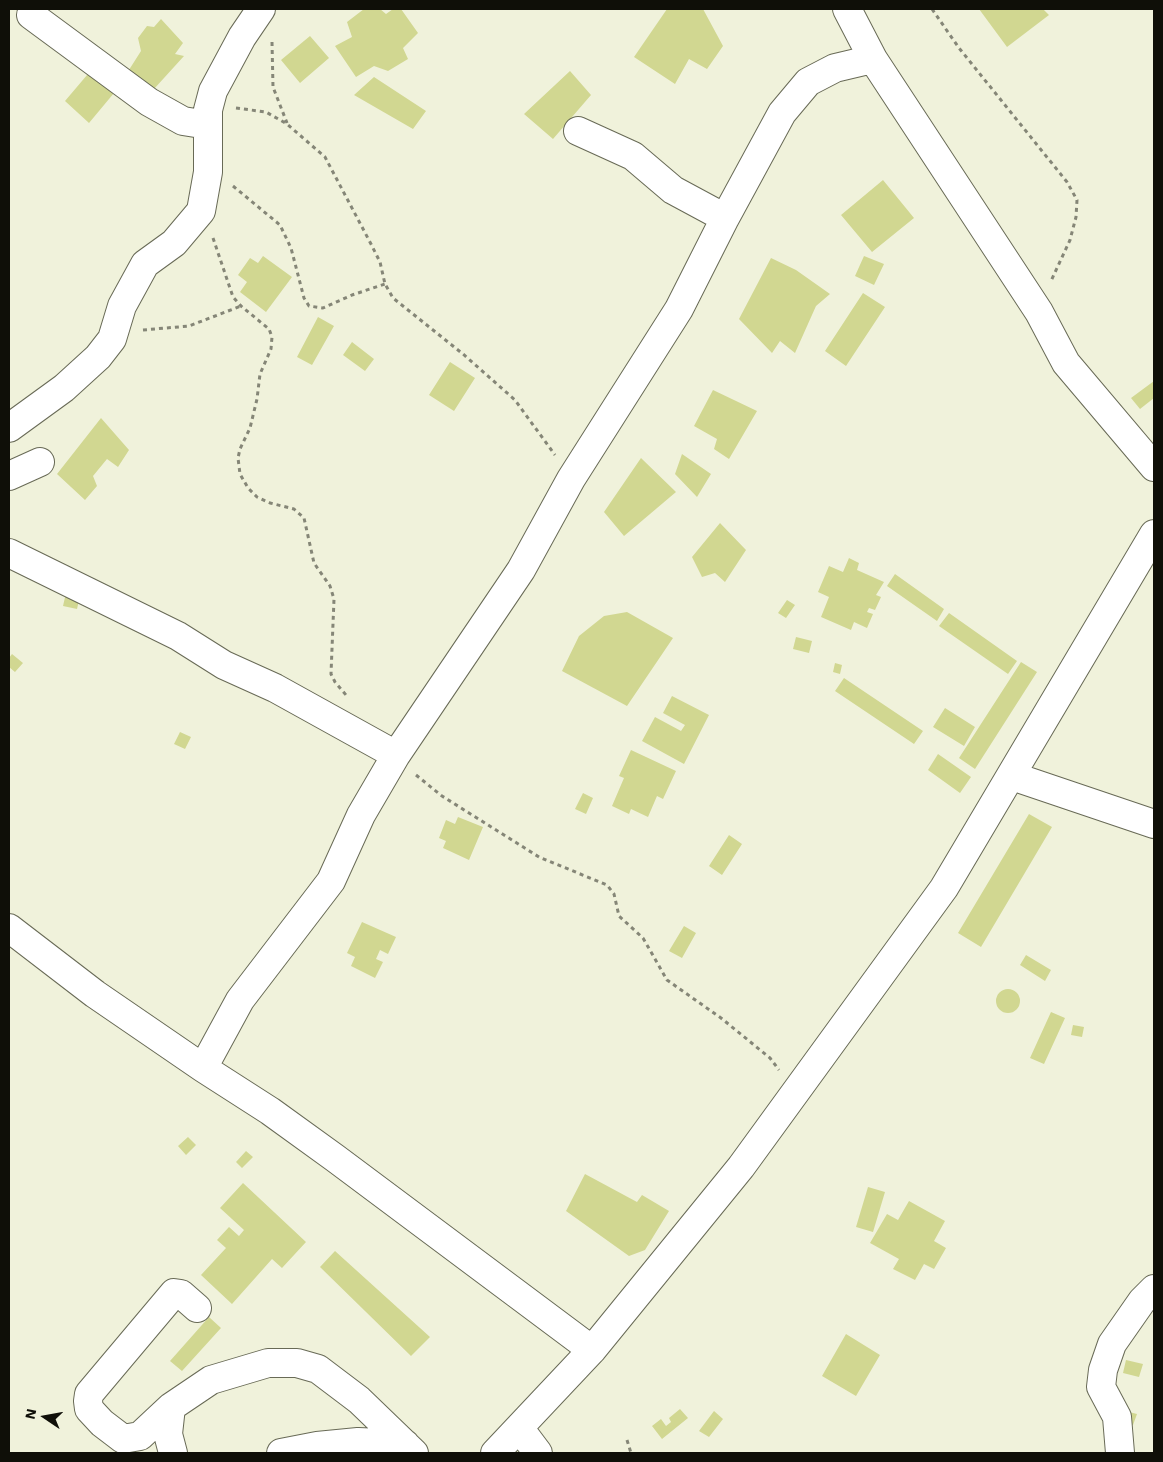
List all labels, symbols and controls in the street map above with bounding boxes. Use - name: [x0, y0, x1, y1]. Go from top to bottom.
- north arrow: [20, 1392, 70, 1442]
- text: N: [21, 1407, 39, 1421]

